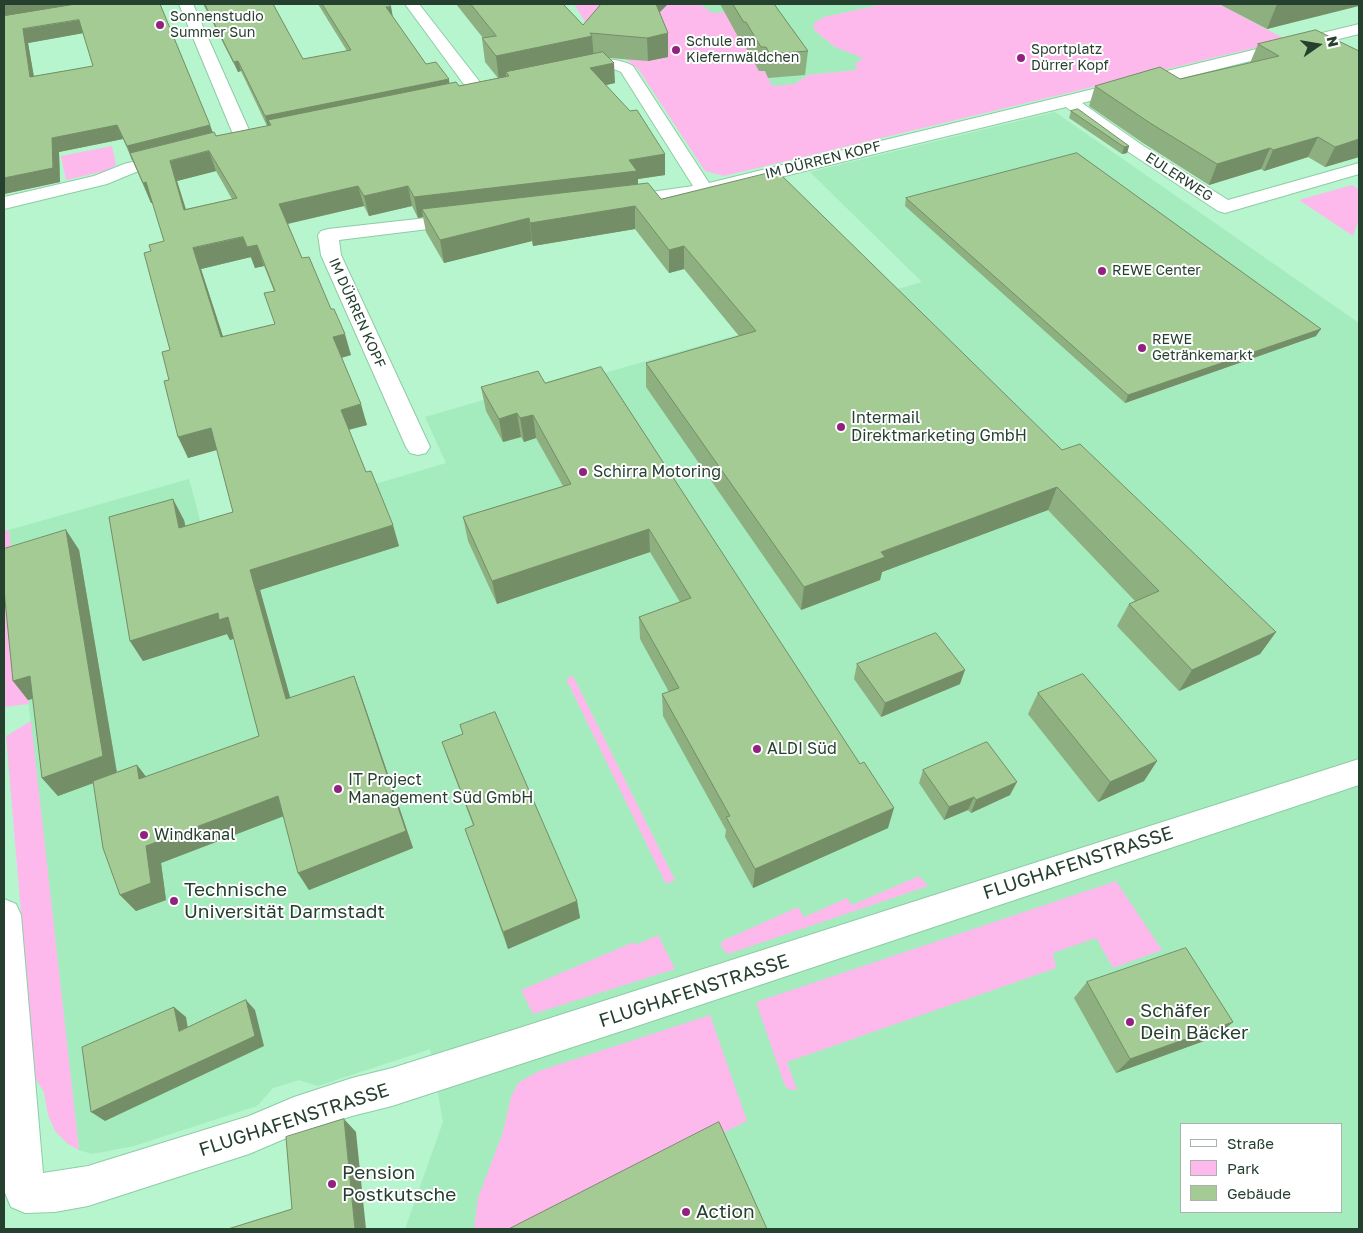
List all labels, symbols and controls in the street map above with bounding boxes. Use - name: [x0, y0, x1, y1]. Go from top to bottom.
- place label: Sonnenstudio Summer Sun: [170, 9, 264, 41]
- marker: Sonnenstudio Summer Sun: [154, 19, 166, 31]
- north arrow: [1293, 20, 1343, 70]
- place label: Schule am Kiefernwäldchen: [686, 34, 799, 66]
- text: N: [1324, 34, 1343, 49]
- place label: Sportplatz Dürrer Kopf: [1031, 42, 1108, 74]
- marker: Schule am Kiefernwäldchen: [670, 44, 682, 56]
- marker: Sportplatz Dürrer Kopf: [1015, 52, 1027, 64]
- street label: IM DÜRREN KOPF: [763, 137, 883, 183]
- street label: EULERWEG: [1142, 149, 1216, 205]
- street label: IM DÜRREN KOPF: [325, 255, 389, 371]
- place label: REWE Center: [1112, 263, 1201, 279]
- marker: REWE Center: [1096, 265, 1108, 277]
- place label: REWE Getränkemarkt: [1152, 332, 1253, 364]
- marker: REWE Getränkemarkt: [1136, 342, 1148, 354]
- place label: Intermail Direktmarketing GmbH: [851, 408, 1027, 446]
- marker: Intermail Direktmarketing GmbH: [835, 421, 847, 433]
- place label: Schirra Motoring: [593, 462, 721, 482]
- marker: Schirra Motoring: [577, 466, 589, 478]
- place label: ALDI Süd: [767, 739, 837, 759]
- marker: ALDI Süd: [751, 743, 763, 755]
- place label: IT Project Management Süd GmbH: [348, 770, 534, 808]
- marker: IT Project Management Süd GmbH: [332, 783, 344, 795]
- street label: FLUGHAFENSTRASSE: [980, 821, 1176, 905]
- place label: Windkanal: [154, 825, 235, 845]
- marker: Windkanal: [138, 829, 150, 841]
- place label: Technische Universität Darmstadt: [184, 879, 385, 923]
- marker: Technische Universität Darmstadt: [168, 895, 180, 907]
- street label: FLUGHAFENSTRASSE: [596, 949, 792, 1033]
- place label: Schäfer Dein Bäcker: [1140, 1000, 1248, 1044]
- marker: Schäfer Dein Bäcker: [1124, 1016, 1136, 1028]
- street label: FLUGHAFENSTRASSE: [196, 1078, 392, 1162]
- legend: [1180, 1123, 1343, 1213]
- text: Straße: [1227, 1134, 1274, 1152]
- text: Park: [1227, 1159, 1259, 1177]
- place label: Pension Postkutsche: [342, 1162, 456, 1206]
- marker: Pension Postkutsche: [326, 1178, 338, 1190]
- text: Gebäude: [1227, 1184, 1291, 1202]
- place label: Action: [696, 1201, 755, 1223]
- marker: Action: [680, 1206, 692, 1218]

